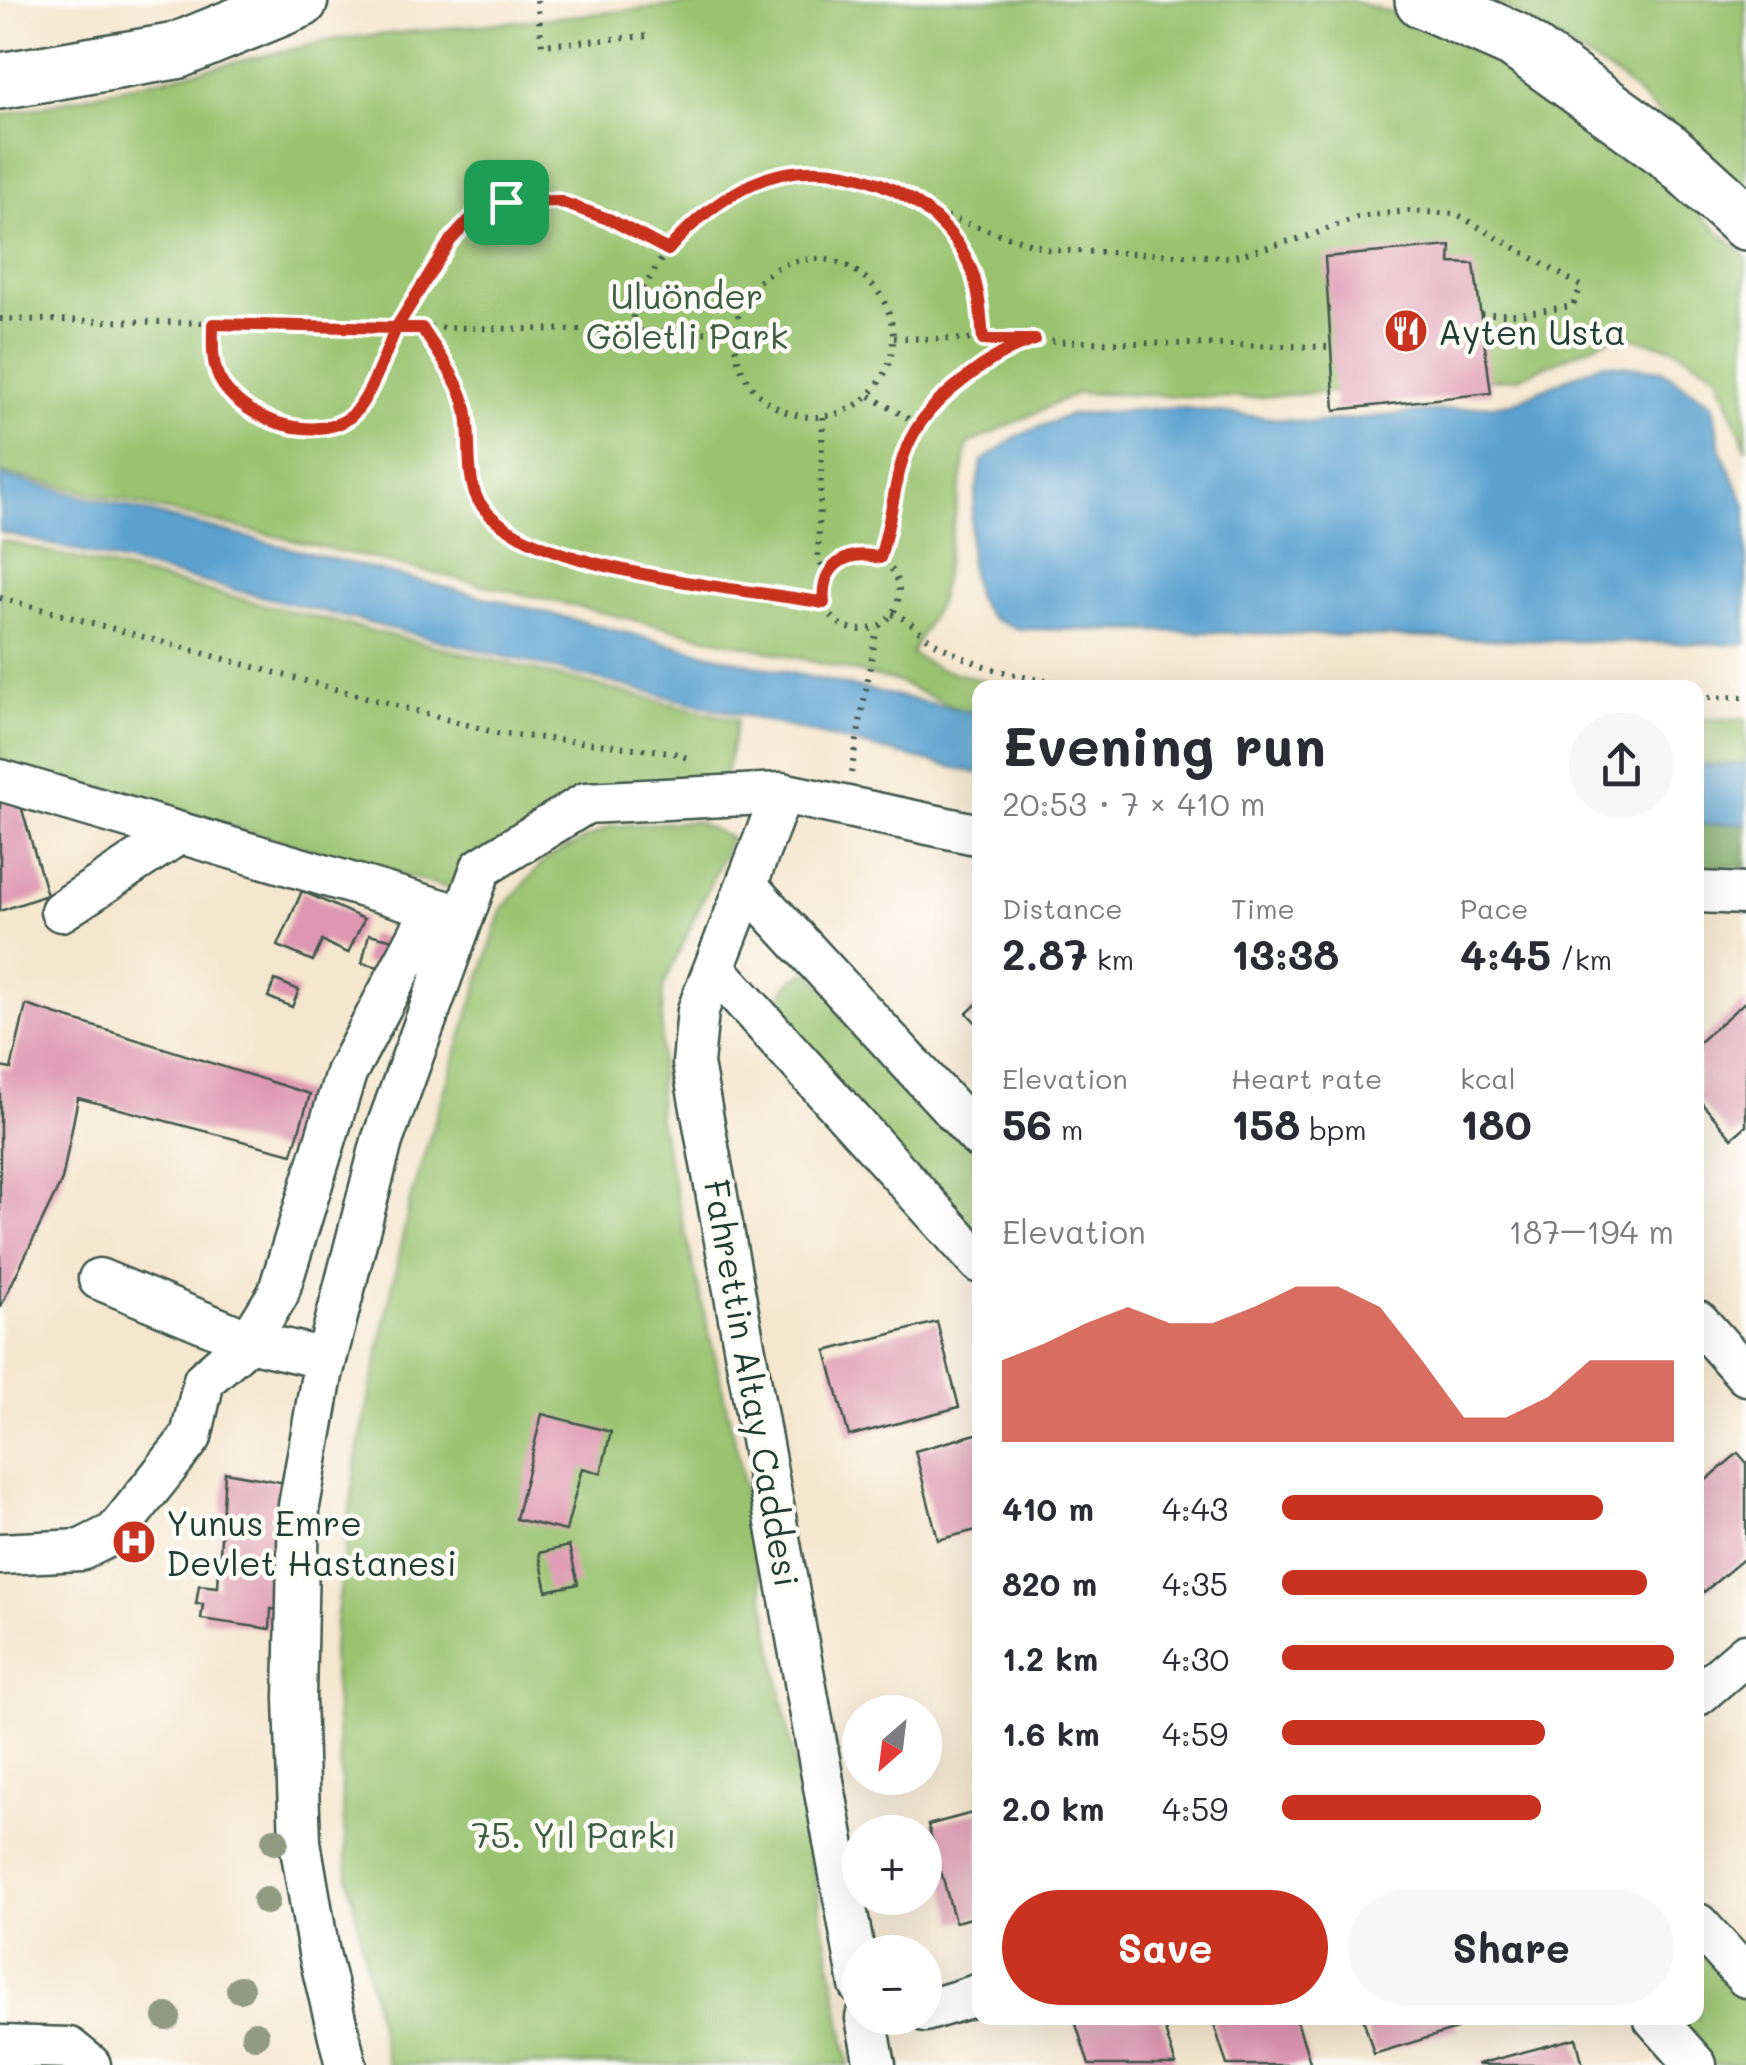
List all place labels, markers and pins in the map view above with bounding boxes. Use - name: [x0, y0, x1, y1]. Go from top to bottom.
- pin: [464, 160, 549, 245]
- restaurant icon: Ayten Usta: [1383, 308, 1429, 354]
- place label: Ayten Usta: [1438, 308, 1626, 354]
- place label: Yunus Emre Devlet Hastanesi: [166, 1499, 457, 1585]
- hospital icon: Yunus Emre Devlet Hastanesi: [111, 1519, 157, 1565]

